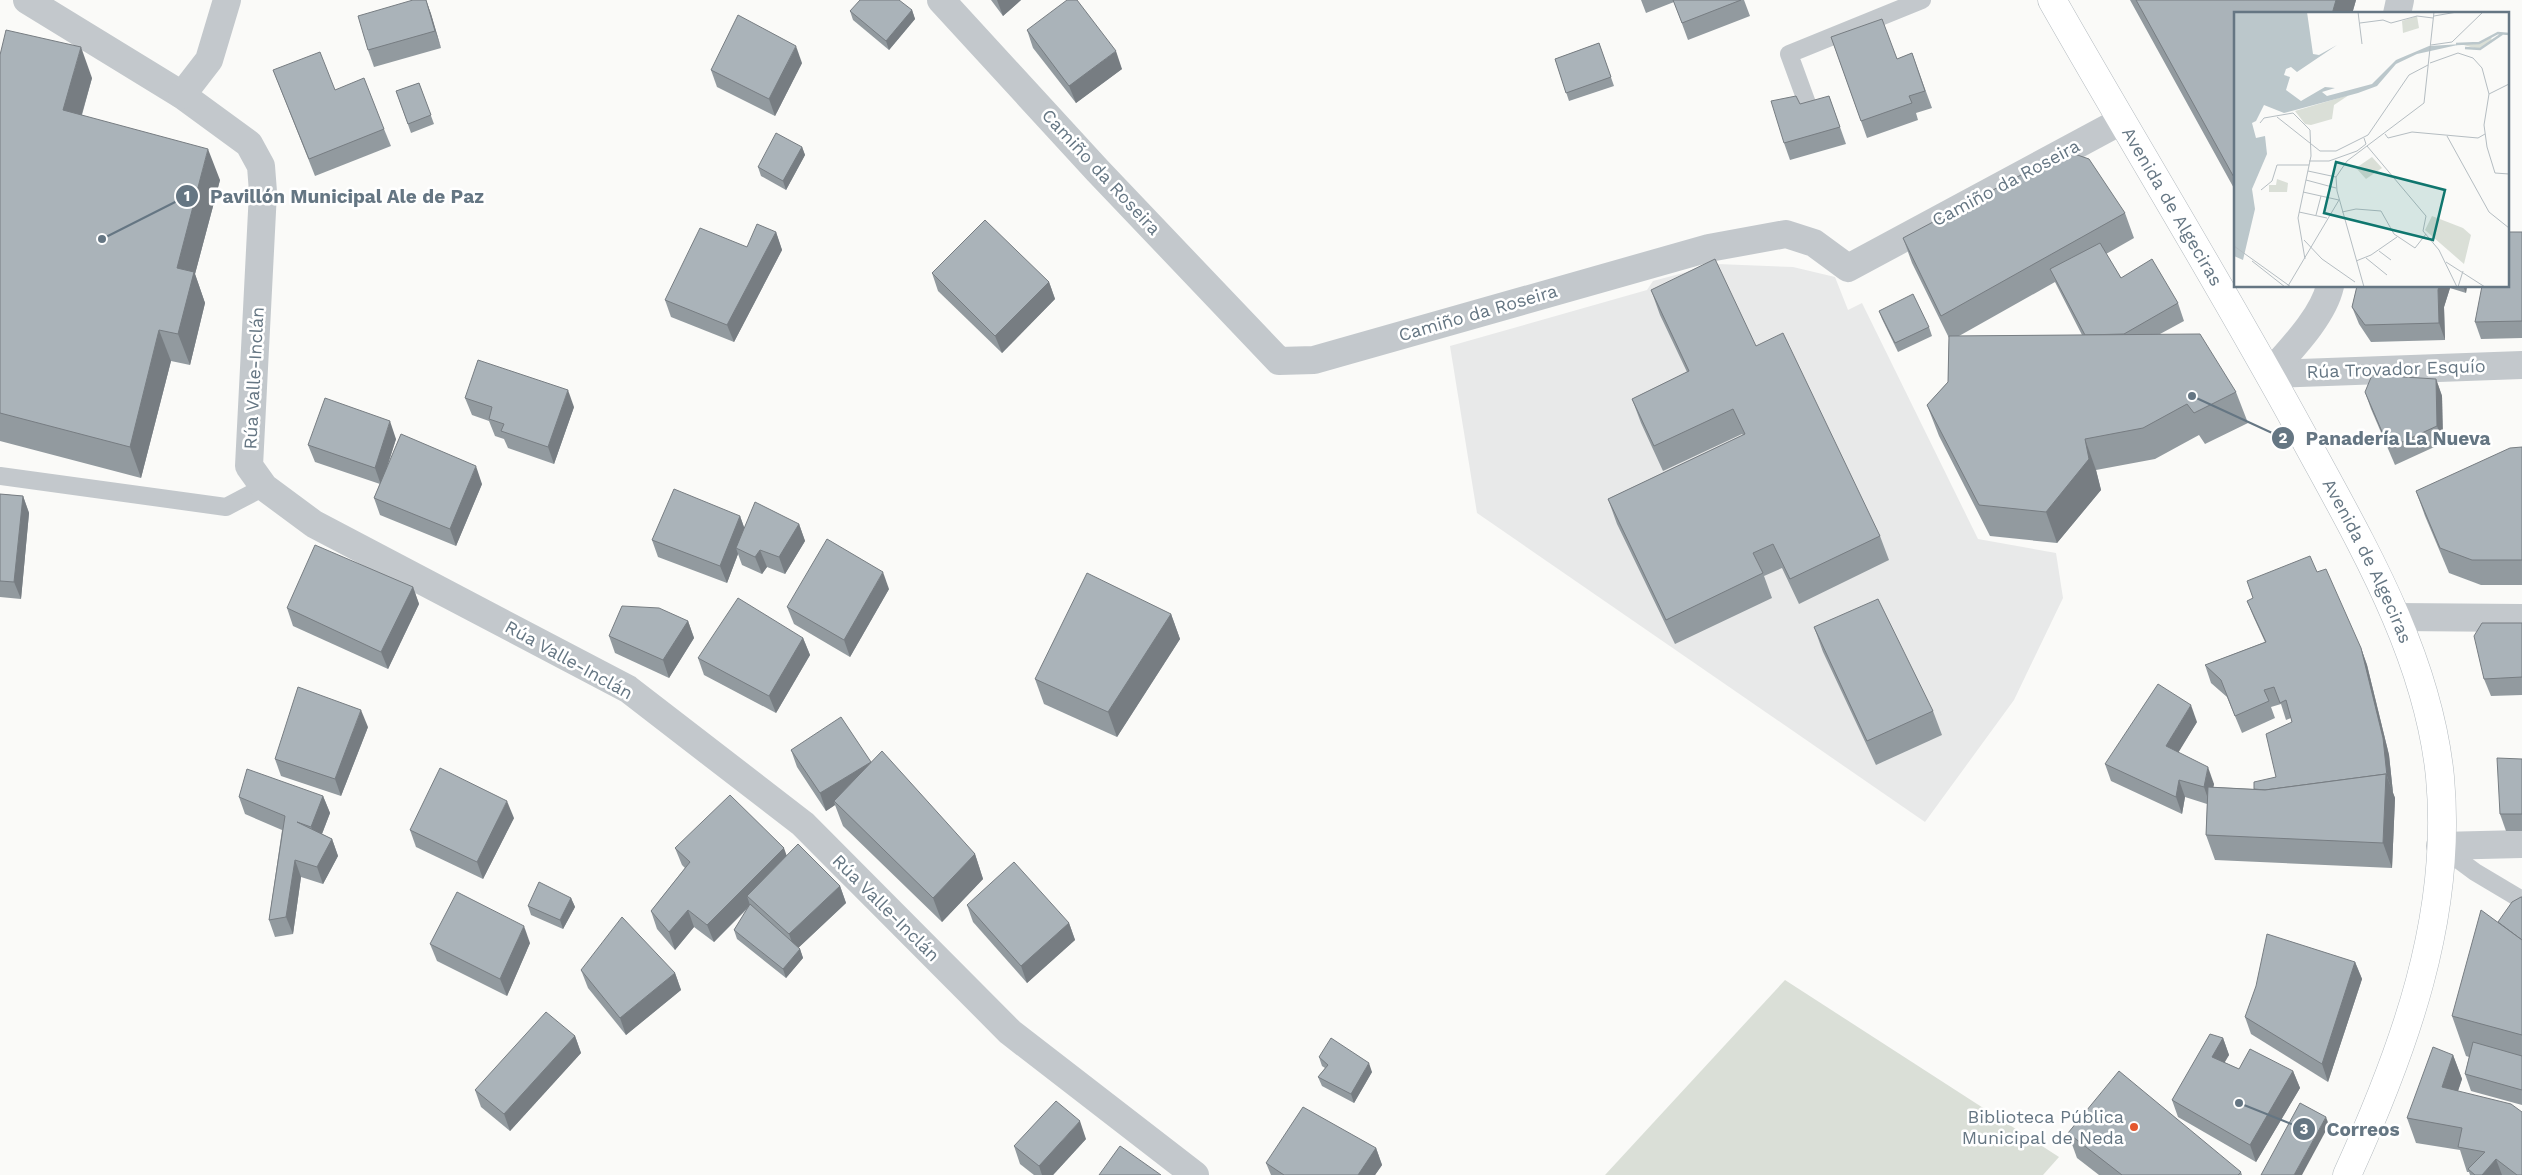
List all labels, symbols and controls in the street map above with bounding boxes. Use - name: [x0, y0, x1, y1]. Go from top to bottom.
- inset map: [2234, 12, 2510, 288]
- street label: Camiño da Roseira: [1038, 104, 1165, 239]
- street label: Avenida de Algeciras: [2118, 123, 2227, 289]
- street label: Camiño da Roseira: [1928, 135, 2083, 230]
- callout: Pavillón Municipal Ale de Paz: [175, 179, 495, 213]
- text: Pavillón Municipal Ale de Paz: [210, 185, 484, 208]
- text: 1: [184, 187, 190, 205]
- street label: Camiño da Roseira: [1396, 280, 1560, 345]
- street label: Rúa Valle-Inclán: [239, 306, 268, 450]
- street label: Rúa Trovador Esquío: [2306, 355, 2486, 382]
- callout: Panadería La Nueva: [2270, 421, 2501, 455]
- text: Panadería La Nueva: [2306, 427, 2490, 450]
- text: 2: [2279, 429, 2288, 447]
- street label: Avenida de Algeciras: [2319, 475, 2417, 646]
- street label: Rúa Valle-Inclán: [502, 616, 637, 703]
- street label: Rúa Valle-Inclán: [828, 850, 944, 966]
- place label: Biblioteca Pública Municipal de Neda: [1962, 1106, 2124, 1148]
- callout: Correos: [2291, 1112, 2409, 1146]
- text: Correos: [2326, 1118, 2400, 1141]
- text: 3: [2300, 1120, 2309, 1138]
- marker: Biblioteca Pública Municipal de Neda: [2128, 1121, 2140, 1133]

